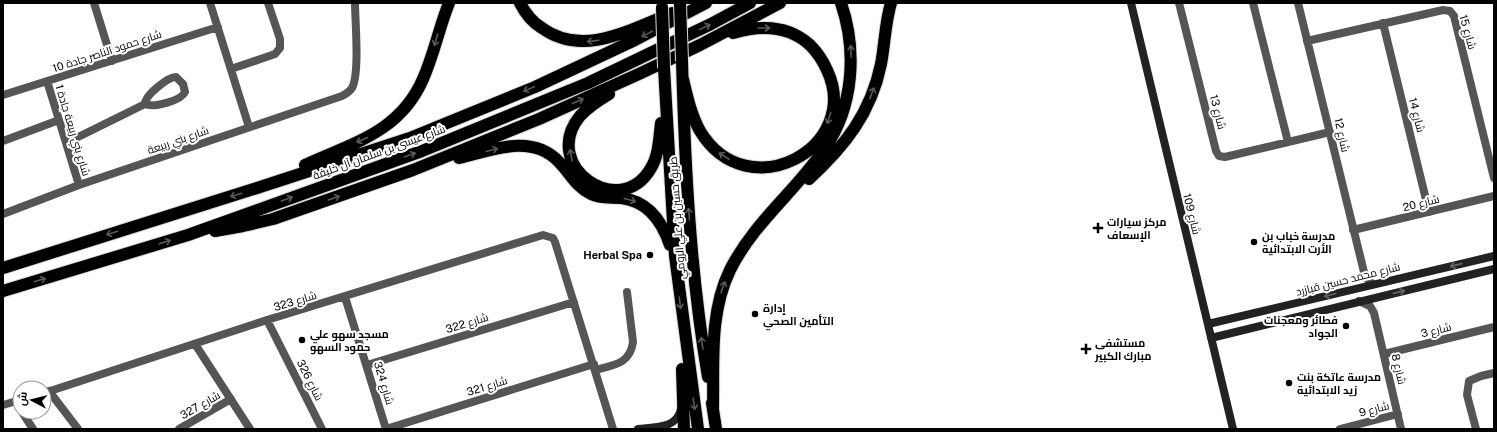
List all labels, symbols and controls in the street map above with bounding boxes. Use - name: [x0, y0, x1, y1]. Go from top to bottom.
- street label: شارع 15: [1455, 13, 1479, 51]
- one-way arrow: [699, 23, 711, 30]
- one-way arrow: [757, 24, 770, 32]
- street label: شارع حمود الناصر جادة 10: [51, 28, 164, 76]
- one-way arrow: [641, 31, 653, 38]
- one-way arrow: [432, 33, 439, 46]
- one-way arrow: [587, 37, 600, 44]
- one-way arrow: [847, 45, 855, 58]
- street label: شارع بني ربيعة جادة 1: [50, 83, 93, 178]
- one-way arrow: [524, 86, 536, 93]
- one-way arrow: [869, 88, 877, 100]
- street label: شارع 13: [1206, 93, 1228, 131]
- street label: شارع 14: [1405, 96, 1427, 134]
- one-way arrow: [572, 97, 584, 104]
- one-way arrow: [825, 112, 833, 124]
- street label: شارع 12: [1330, 117, 1352, 154]
- street label: شارع عيسى بن سلمان آل خليفة: [311, 122, 448, 183]
- street label: شارع بني ربيعة: [146, 124, 211, 159]
- one-way arrow: [356, 137, 368, 144]
- one-way arrow: [485, 145, 498, 153]
- one-way arrow: [566, 148, 574, 161]
- one-way arrow: [403, 151, 415, 159]
- one-way arrow: [719, 152, 730, 160]
- street label: طريق حسين بن علي الرومي: [667, 156, 690, 280]
- one-way arrow: [230, 191, 242, 199]
- street label: شارع 109: [1179, 192, 1203, 236]
- street label: شارع 20: [1401, 193, 1441, 215]
- one-way arrow: [327, 194, 340, 201]
- one-way arrow: [281, 195, 293, 203]
- one-way arrow: [623, 197, 636, 204]
- one-way arrow: [685, 208, 692, 221]
- place label: مركز سيارات الإسعاف: [1107, 216, 1166, 242]
- marker: مركز سيارات الإسعاف: [1092, 222, 1104, 234]
- one-way arrow: [106, 230, 119, 237]
- place label: مدرسة خباب بن الأرت الابتدائية: [1262, 230, 1335, 256]
- marker: مدرسة خباب بن الأرت الابتدائية: [1249, 237, 1259, 247]
- one-way arrow: [158, 238, 171, 245]
- place label: Herbal Spa: [583, 249, 642, 261]
- marker: Herbal Spa: [645, 250, 655, 260]
- street label: شارع محمد حسين قبازرد: [1295, 260, 1402, 300]
- one-way arrow: [1450, 261, 1463, 269]
- one-way arrow: [34, 276, 47, 283]
- one-way arrow: [720, 282, 728, 294]
- one-way arrow: [1392, 287, 1405, 295]
- street label: شارع 323: [272, 289, 319, 315]
- one-way arrow: [1323, 292, 1336, 300]
- one-way arrow: [676, 296, 684, 309]
- place label: إدارة التأمين الصحي: [763, 302, 834, 331]
- marker: إدارة التأمين الصحي: [750, 309, 760, 319]
- street label: شارع 322: [444, 311, 490, 337]
- place label: فطائر ومعجنات الجواد: [1264, 314, 1338, 341]
- street label: شارع 3: [1420, 320, 1453, 342]
- marker: فطائر ومعجنات الجواد: [1341, 321, 1351, 331]
- place label: مسجد سهو علي حمود السهو: [310, 328, 389, 355]
- marker: مسجد سهو علي حمود السهو: [297, 335, 307, 345]
- one-way arrow: [698, 337, 706, 350]
- place label: مستشفى مبارك الكبير: [1094, 337, 1151, 363]
- marker: مستشفى مبارك الكبير: [1080, 343, 1092, 355]
- street label: شارع 8: [1388, 352, 1408, 386]
- street label: شارع 326: [293, 358, 325, 403]
- street label: شارع 324: [370, 360, 396, 407]
- place label: مدرسة عاتكة بنت زيد الابتدائية: [1297, 371, 1381, 397]
- street label: شارع 321: [465, 374, 509, 400]
- marker: مدرسة عاتكة بنت زيد الابتدائية: [1284, 378, 1294, 388]
- north arrow: [12, 380, 52, 420]
- street label: شارع 327: [178, 389, 223, 423]
- text: ش: [15, 391, 30, 407]
- one-way arrow: [690, 397, 698, 410]
- street label: شارع 9: [1358, 399, 1391, 421]

